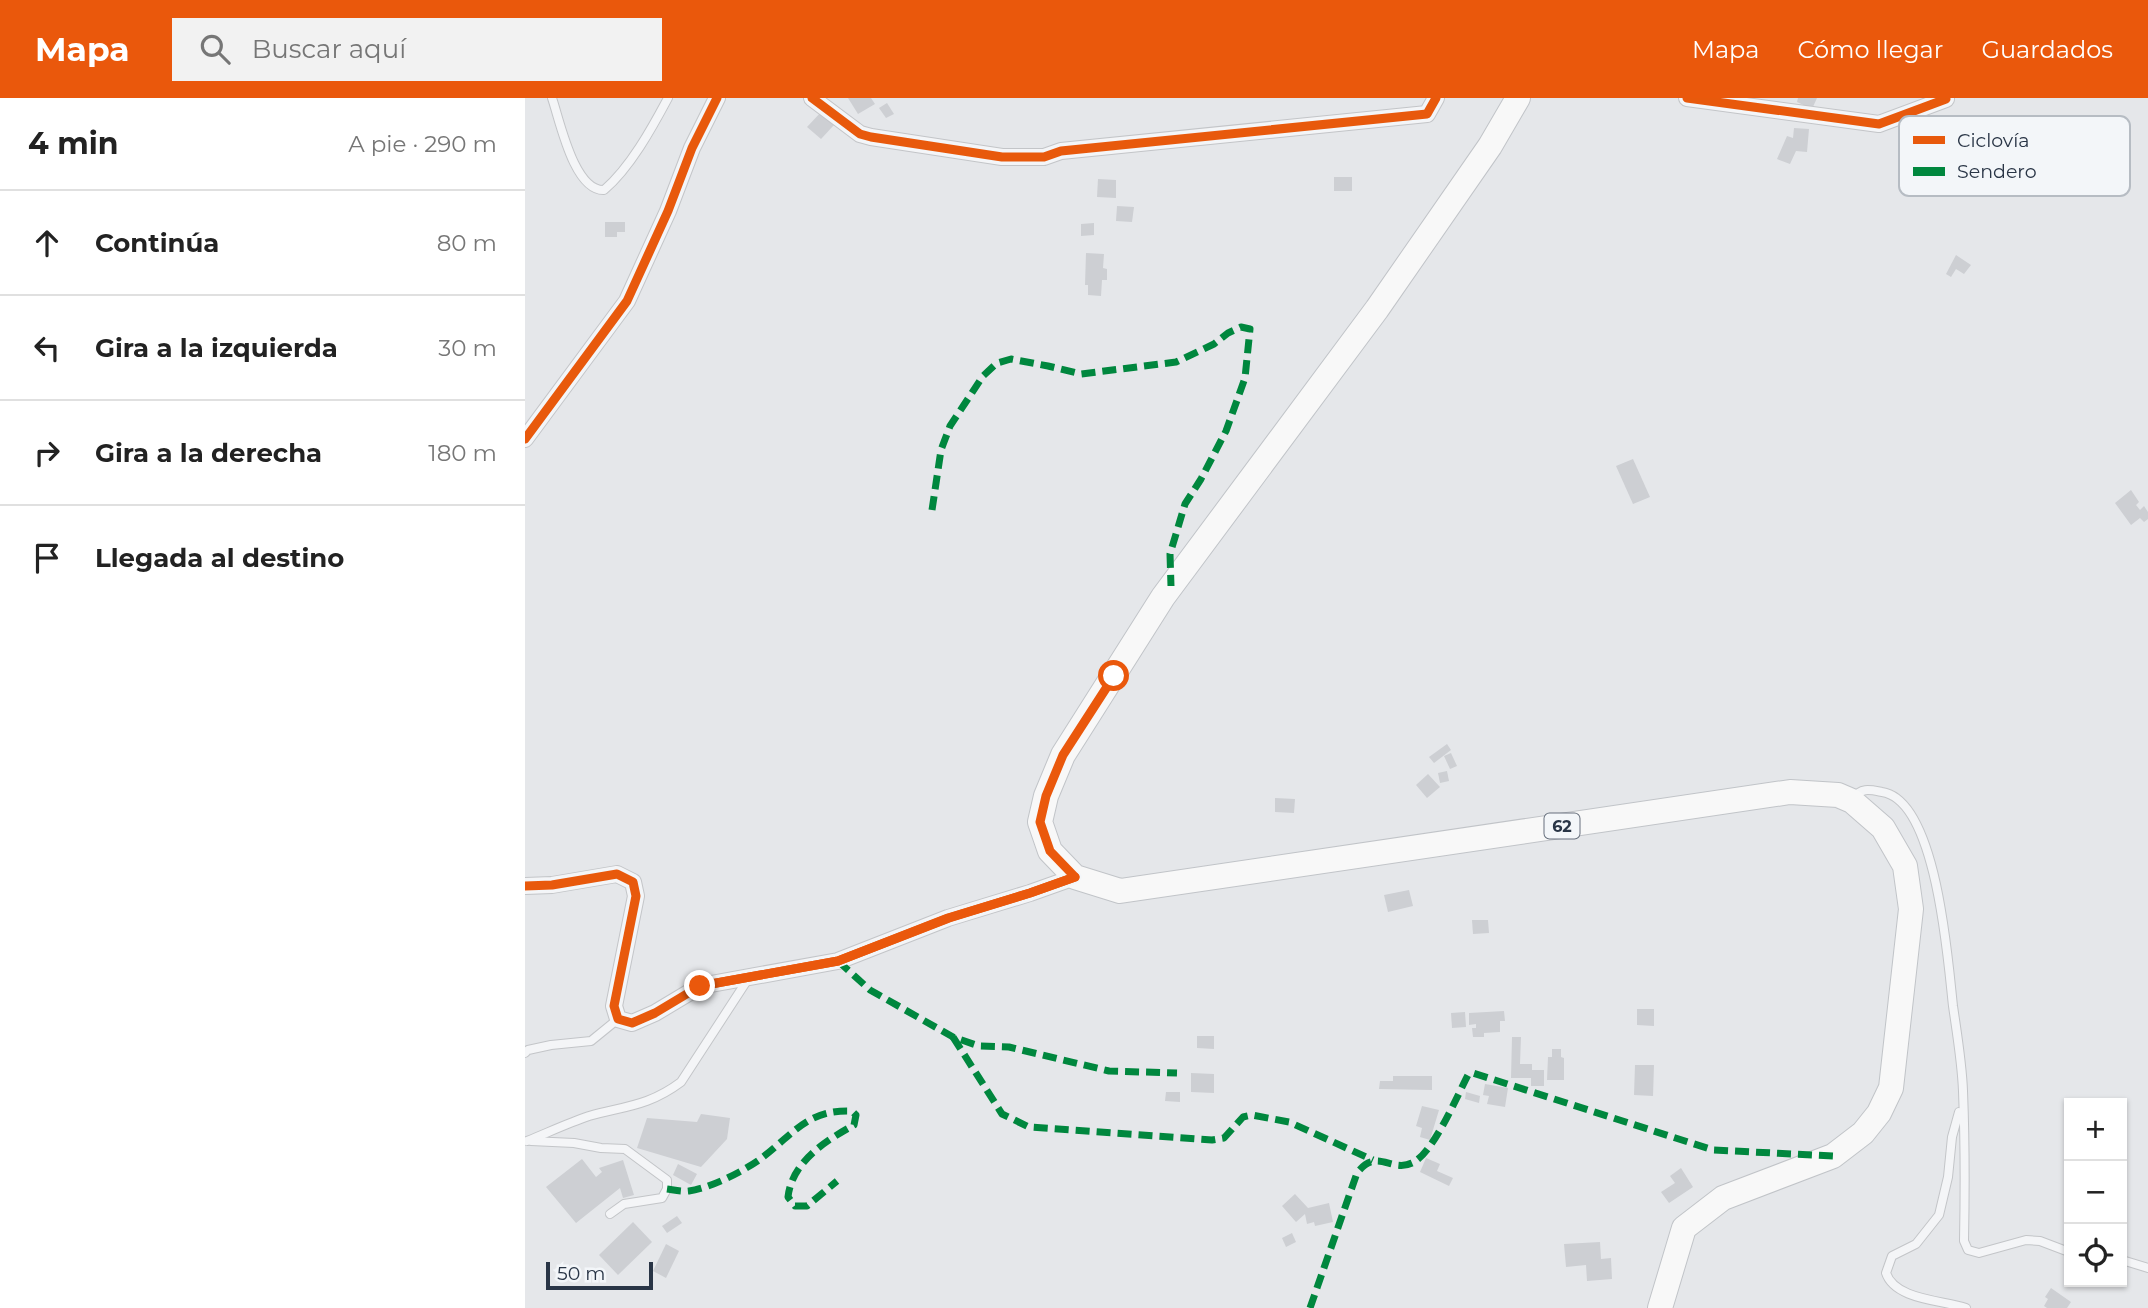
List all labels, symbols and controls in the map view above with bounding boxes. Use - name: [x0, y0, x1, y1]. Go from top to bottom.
- search box: [172, 18, 662, 81]
- text: Mapa: [35, 29, 130, 69]
- icon: search: [196, 30, 234, 68]
- text: Buscar aquí: [252, 33, 406, 65]
- text: Mapa: [1692, 35, 1759, 64]
- text: Cómo llegar: [1797, 35, 1943, 64]
- text: Guardados: [1981, 35, 2113, 64]
- legend: [1899, 116, 2130, 196]
- text: 4 min: [28, 125, 118, 162]
- text: Ciclovía: [1957, 129, 2030, 152]
- text: A pie · 290 m: [348, 130, 497, 158]
- text: Sendero: [1957, 160, 2037, 183]
- icon: ahead: [28, 224, 66, 262]
- text: Continúa: [95, 227, 219, 259]
- text: 80 m: [437, 229, 497, 257]
- icon: left: [28, 329, 66, 367]
- text: Gira a la izquierda: [95, 332, 338, 364]
- text: 30 m: [438, 334, 497, 362]
- icon: right: [28, 434, 66, 472]
- text: Gira a la derecha: [95, 437, 322, 469]
- text: 180 m: [428, 439, 497, 467]
- icon: arrive: [28, 539, 66, 577]
- text: Llegada al destino: [95, 542, 344, 574]
- route start: [1098, 660, 1129, 691]
- road number: 62: [1545, 814, 1579, 838]
- route end: [684, 970, 715, 1001]
- map controls: [2064, 1098, 2127, 1287]
- button: +: [2064, 1098, 2127, 1161]
- button: −: [2064, 1161, 2127, 1224]
- button: locate: [2064, 1224, 2127, 1287]
- scale bar: [546, 1259, 653, 1291]
- text: 50 m: [557, 1262, 605, 1285]

